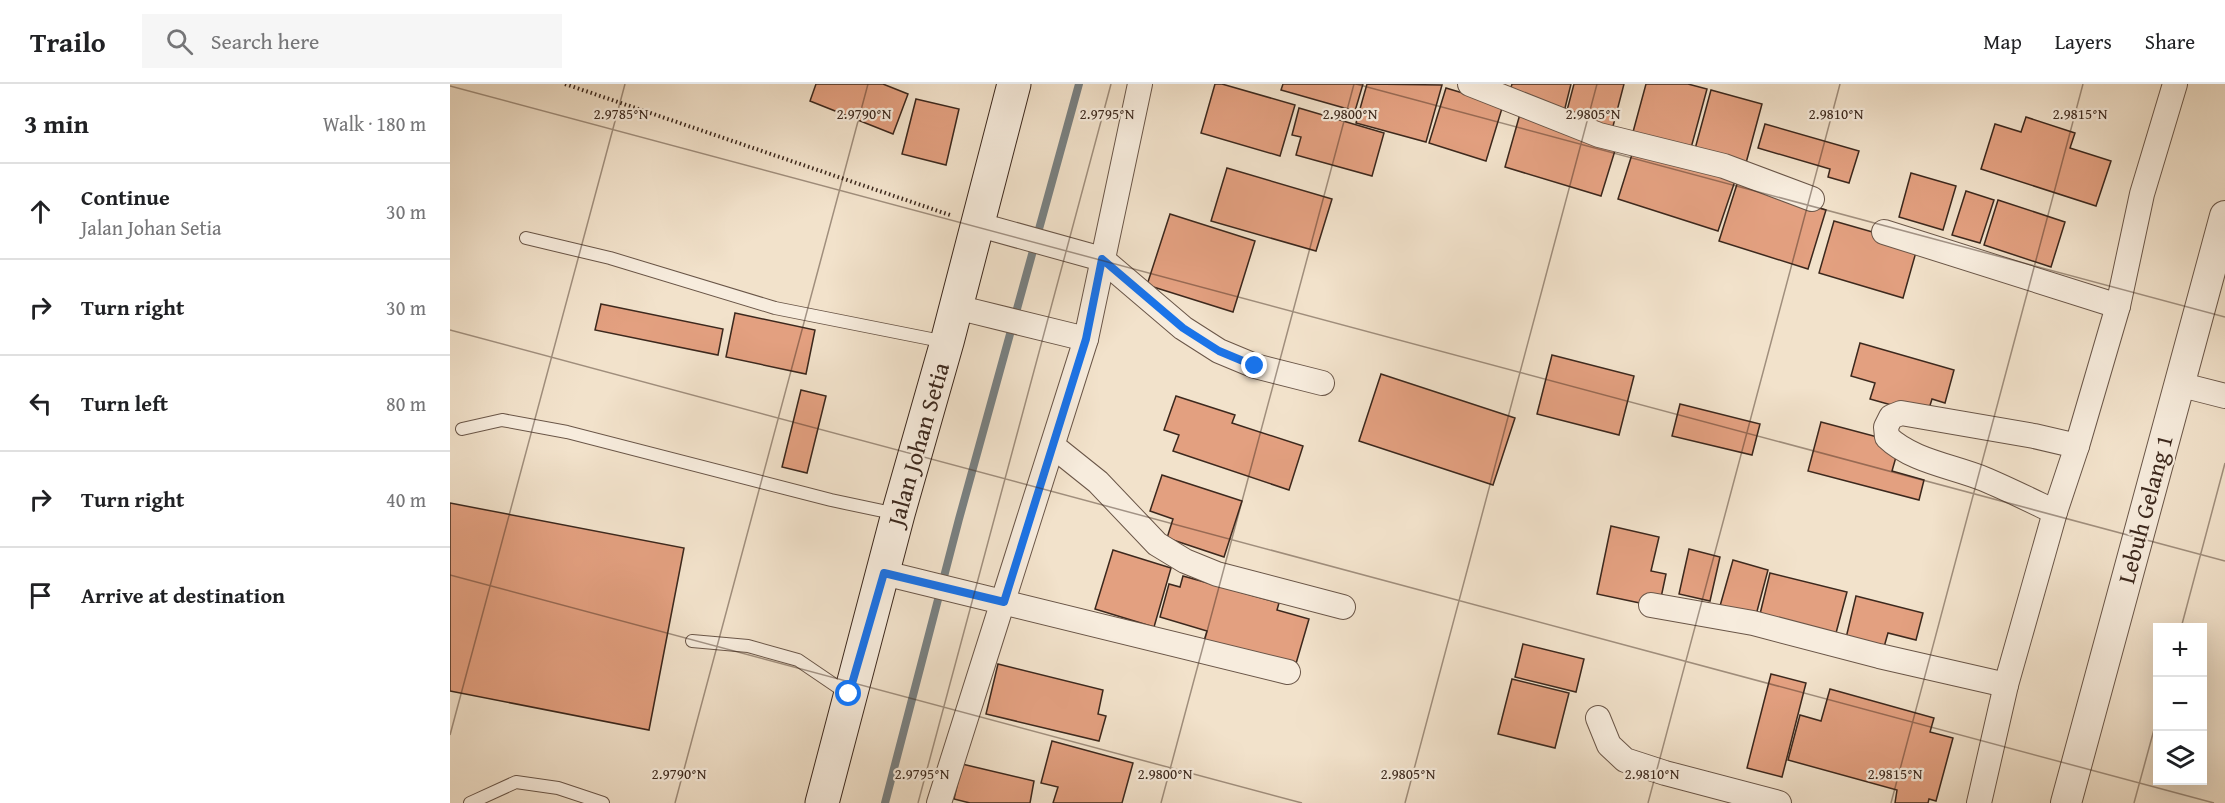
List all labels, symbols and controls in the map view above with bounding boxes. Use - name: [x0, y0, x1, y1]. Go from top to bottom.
- search box: [142, 14, 562, 68]
- text: Trailo: [30, 21, 106, 62]
- icon: search: [163, 25, 196, 58]
- text: Search here: [211, 25, 319, 57]
- text: Map: [1983, 26, 2022, 57]
- text: Layers: [2055, 26, 2112, 57]
- text: Share: [2145, 26, 2195, 57]
- text: 2.9785°N: [594, 103, 649, 124]
- text: 2.9790°N: [837, 103, 892, 124]
- text: 2.9795°N: [1080, 103, 1135, 124]
- text: 2.9800°N: [1323, 103, 1378, 124]
- text: 2.9805°N: [1566, 103, 1621, 124]
- text: 2.9810°N: [1809, 103, 1864, 124]
- text: 2.9815°N: [2053, 103, 2108, 124]
- text: 3 min: [24, 104, 89, 143]
- text: Walk · 180 m: [323, 109, 426, 138]
- text: Continue: [81, 181, 170, 213]
- icon: ahead: [24, 195, 57, 228]
- text: 30 m: [386, 197, 426, 226]
- text: Jalan Johan Setia: [81, 213, 222, 242]
- icon: right: [24, 291, 57, 324]
- text: Turn right: [81, 291, 184, 323]
- text: 30 m: [386, 293, 426, 322]
- route end: [1241, 352, 1267, 378]
- street label: Jalan Johan Setia: [877, 357, 958, 533]
- icon: left: [24, 387, 57, 420]
- text: Turn left: [81, 387, 168, 419]
- text: 80 m: [386, 389, 426, 418]
- street label: Lebuh Gelang 1: [2108, 431, 2182, 587]
- icon: right: [24, 483, 57, 516]
- text: Turn right: [81, 483, 184, 515]
- text: 40 m: [386, 485, 426, 514]
- icon: arrive: [24, 579, 57, 612]
- text: Arrive at destination: [81, 579, 285, 611]
- map controls: [2153, 623, 2207, 785]
- button: +: [2153, 623, 2207, 677]
- button: −: [2153, 677, 2207, 731]
- route start: [835, 680, 861, 706]
- button: layers: [2153, 731, 2207, 785]
- text: 2.9790°N: [652, 763, 707, 784]
- text: 2.9795°N: [895, 763, 950, 784]
- text: 2.9800°N: [1138, 763, 1193, 784]
- text: 2.9805°N: [1381, 763, 1436, 784]
- text: 2.9810°N: [1625, 763, 1680, 784]
- text: 2.9815°N: [1868, 763, 1923, 784]

